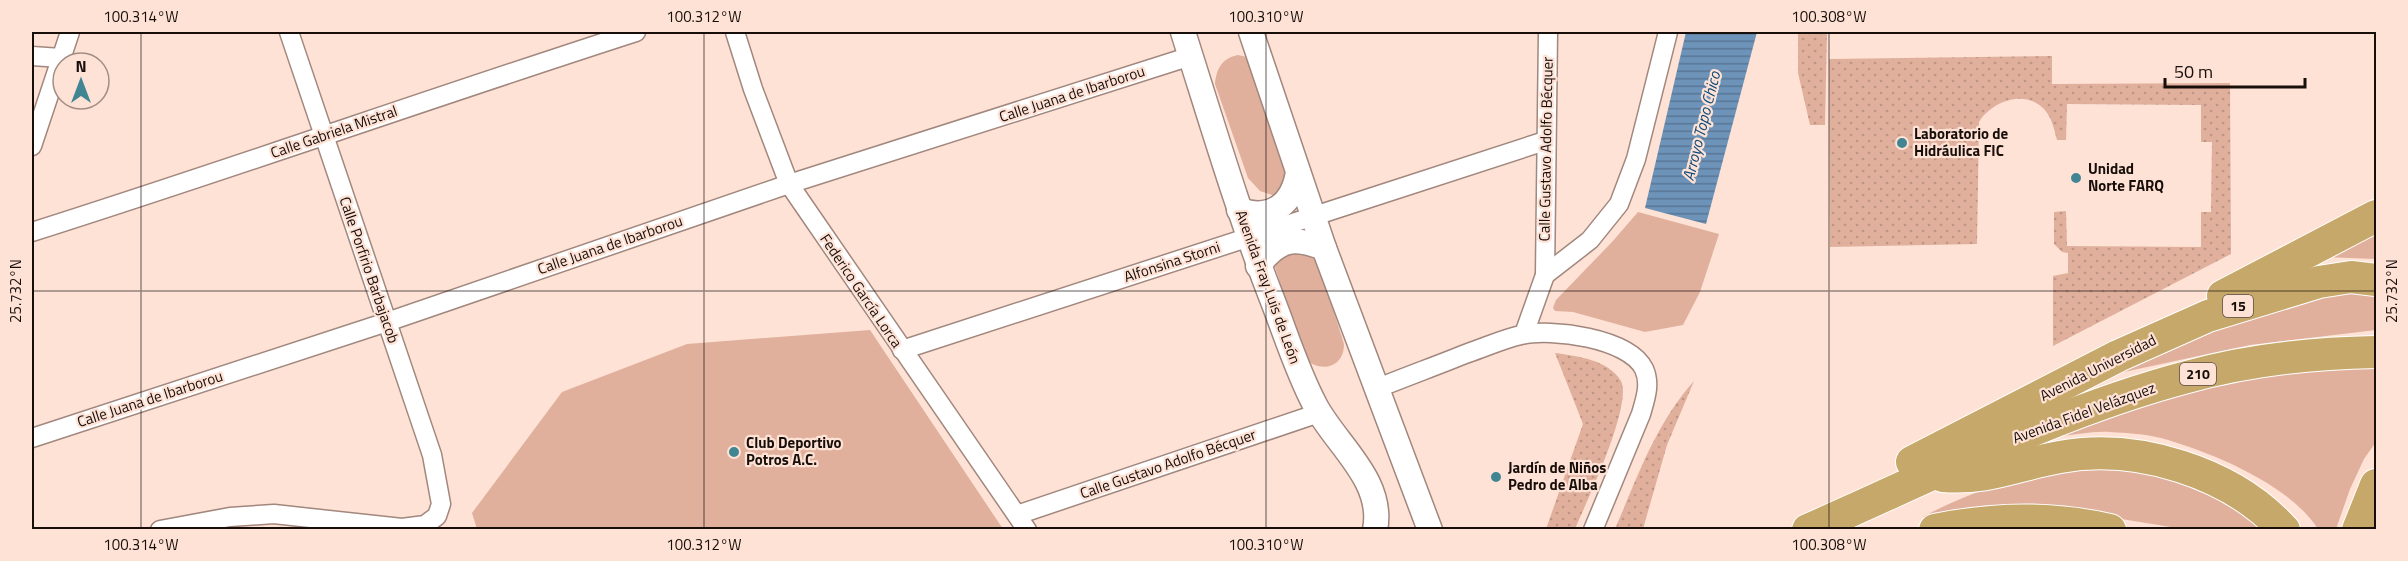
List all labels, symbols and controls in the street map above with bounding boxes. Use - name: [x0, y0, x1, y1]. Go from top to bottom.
- text: 100.314°W: [103, 5, 179, 28]
- text: 100.312°W: [666, 5, 742, 28]
- text: 100.310°W: [1228, 5, 1304, 28]
- text: 100.308°W: [1791, 5, 1867, 28]
- north arrow: [51, 51, 111, 111]
- scale bar: [2165, 51, 2304, 89]
- text: N: [75, 54, 87, 78]
- street label: Calle Gustavo Adolfo Bécquer: [1532, 56, 1559, 242]
- text: 50 m: [2174, 58, 2213, 85]
- street label: Calle Juana de Ibarborou: [996, 59, 1148, 128]
- water label: Arroyo Topo Chico: [1676, 68, 1726, 183]
- street label: Calle Gabriela Mistral: [267, 99, 400, 164]
- place label: Laboratorio de Hidráulica FIC: [1914, 122, 2009, 162]
- marker: Laboratorio de Hidráulica FIC: [1895, 136, 1909, 150]
- place label: Unidad Norte FARQ: [2088, 157, 2164, 197]
- marker: Unidad Norte FARQ: [2069, 171, 2083, 185]
- street label: Calle Porfirio Barbajacob: [334, 193, 405, 346]
- street label: Avenida Fray Luis de León: [1230, 207, 1307, 367]
- street label: Calle Juana de Ibarborou: [534, 209, 685, 280]
- street label: Federico García Lorca: [815, 229, 909, 353]
- street label: Alfonsina Storni: [1121, 235, 1223, 288]
- text: 25.732°N: [4, 259, 27, 323]
- text: 25.732°N: [2380, 259, 2403, 323]
- road number: 15: [2223, 295, 2253, 317]
- street label: Avenida Universidad: [2036, 328, 2160, 407]
- road number: 210: [2180, 363, 2216, 385]
- street label: Calle Juana de Ibarborou: [74, 364, 226, 433]
- street label: Avenida Fidel Velázquez: [2009, 376, 2159, 449]
- street label: Calle Gustavo Adolfo Bécquer: [1077, 423, 1259, 504]
- place label: Club Deportivo Potros A.C.: [746, 431, 842, 471]
- marker: Club Deportivo Potros A.C.: [727, 445, 741, 459]
- place label: Jardín de Niños Pedro de Alba: [1508, 456, 1606, 496]
- marker: Jardín de Niños Pedro de Alba: [1489, 470, 1503, 484]
- text: 100.314°W: [103, 533, 179, 556]
- text: 100.312°W: [666, 533, 742, 556]
- text: 100.310°W: [1228, 533, 1304, 556]
- text: 100.308°W: [1791, 533, 1867, 556]

